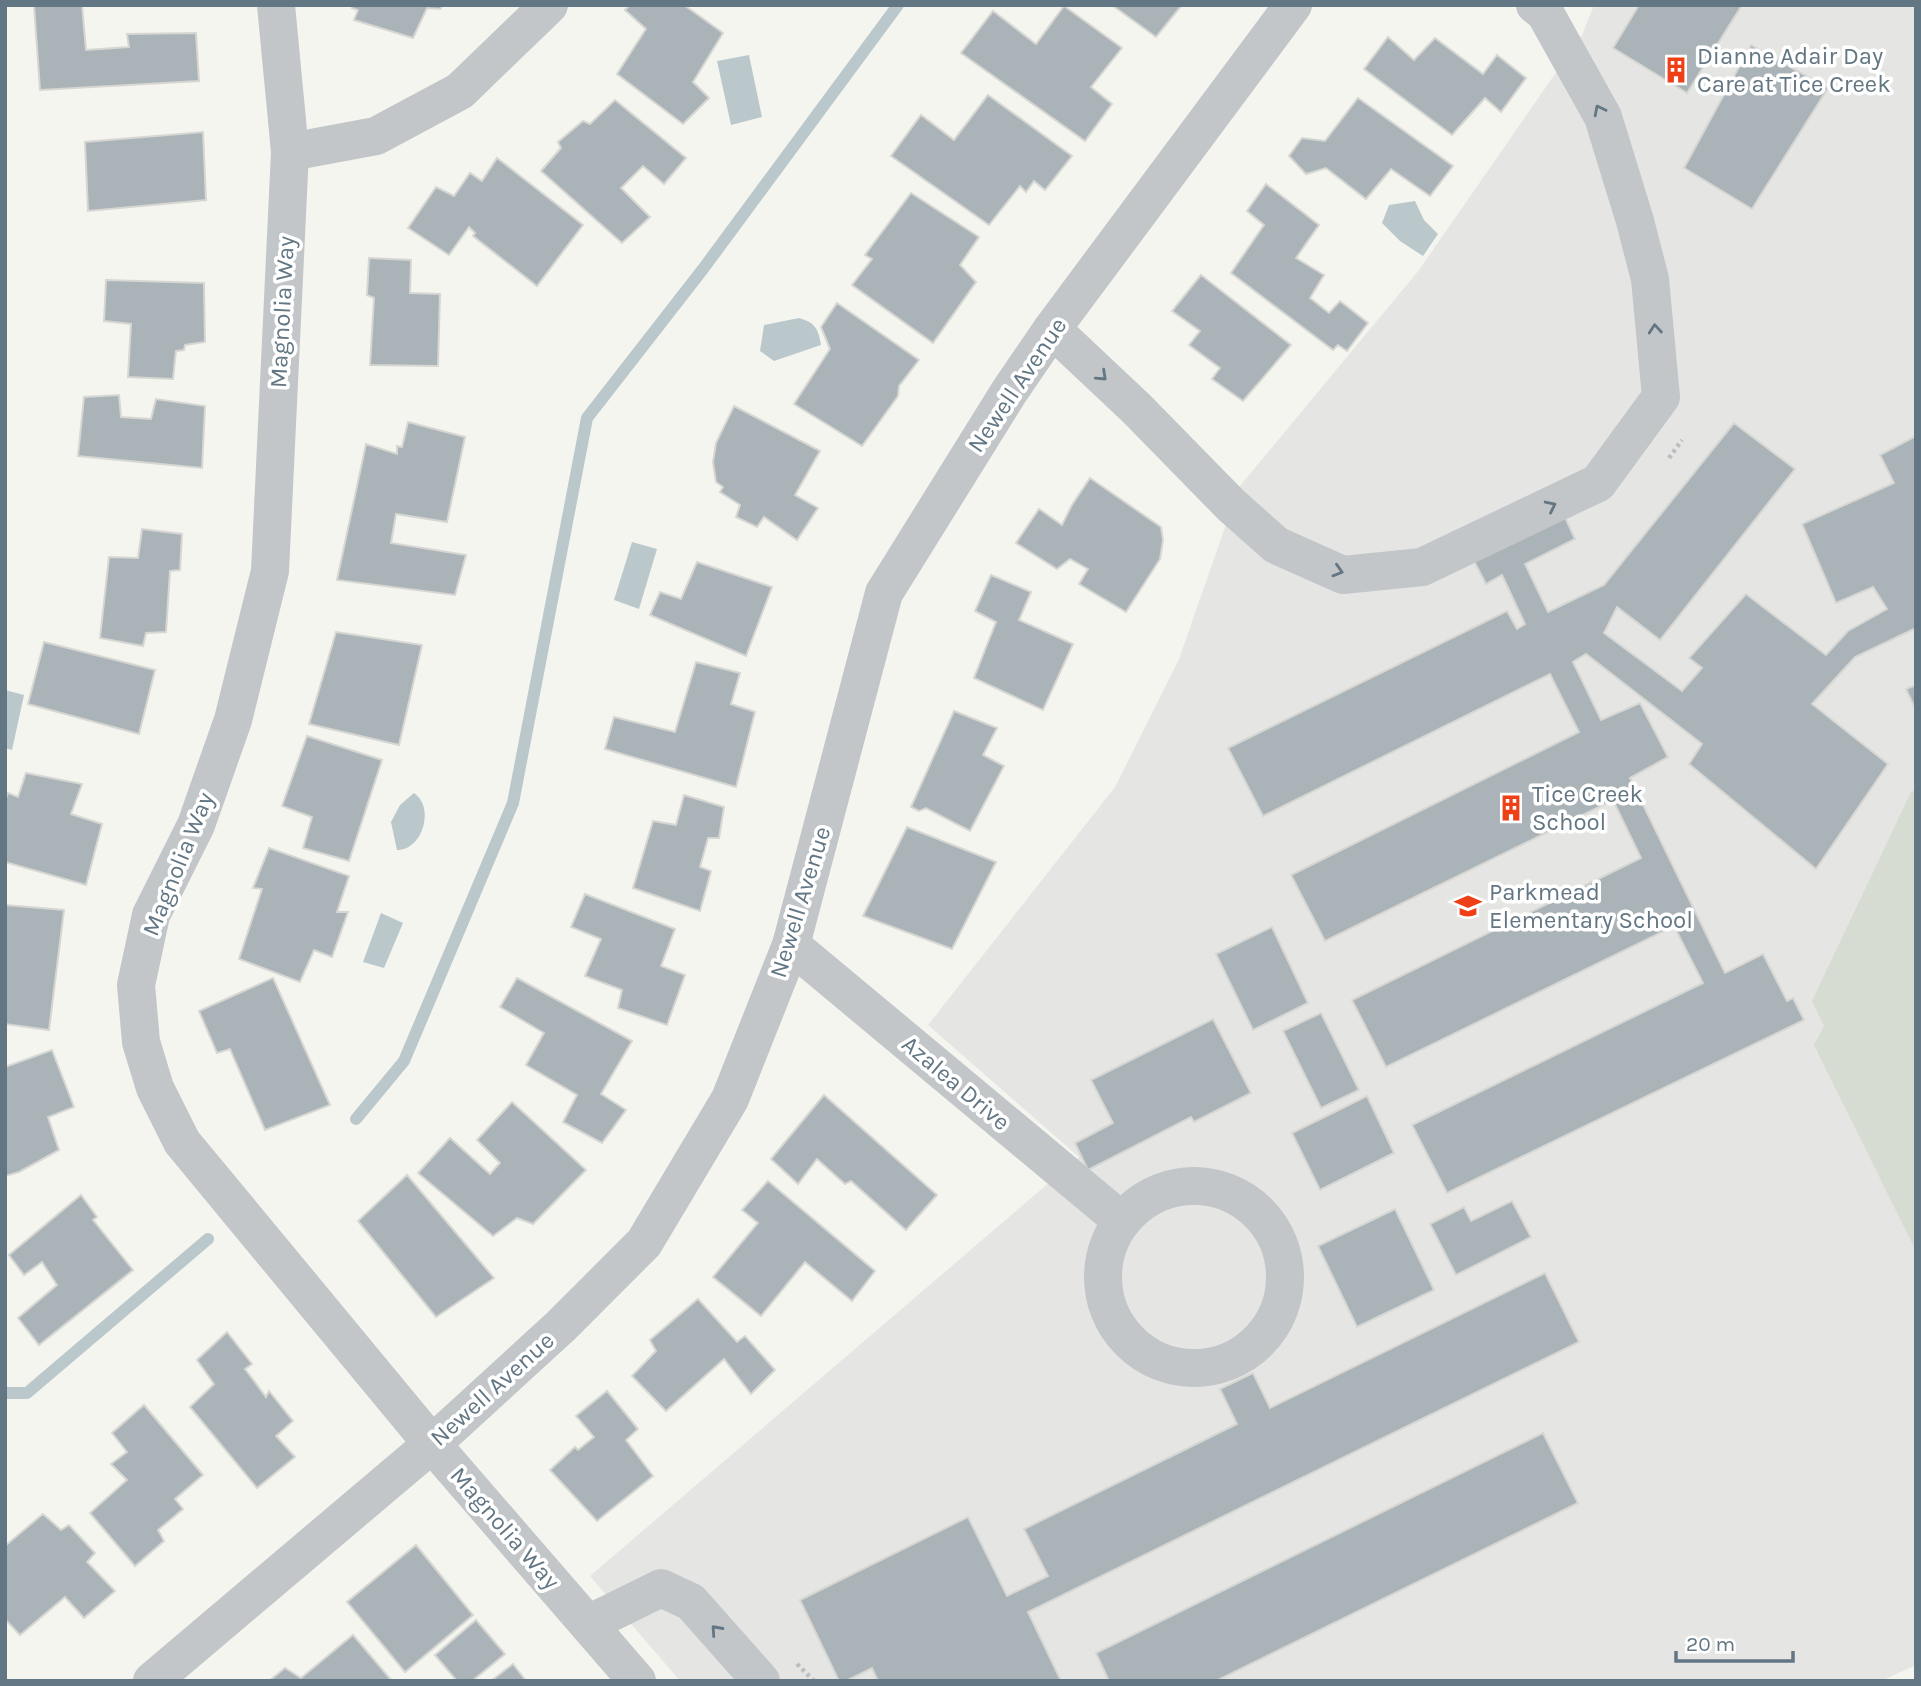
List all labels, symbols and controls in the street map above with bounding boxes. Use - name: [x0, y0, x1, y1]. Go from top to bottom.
- place label: Dianne Adair Day Care at Tice Creek: [1697, 42, 1891, 98]
- building icon: Dianne Adair Day Care at Tice Creek: [1661, 55, 1691, 85]
- one-way arrow: [1594, 105, 1607, 117]
- street label: Magnolia Way: [264, 235, 300, 389]
- street label: Newell Avenue: [962, 312, 1072, 458]
- one-way arrow: [1648, 323, 1663, 334]
- one-way arrow: [1094, 367, 1107, 380]
- one-way arrow: [1543, 500, 1556, 514]
- one-way arrow: [1332, 563, 1344, 578]
- place label: Tice Creek School: [1532, 780, 1643, 836]
- street label: Magnolia Way: [136, 788, 220, 940]
- building icon: Tice Creek School: [1496, 793, 1526, 823]
- street label: Newell Avenue: [764, 823, 836, 981]
- place label: Parkmead Elementary School: [1489, 878, 1693, 934]
- school or university icon: Parkmead Elementary School: [1453, 891, 1483, 921]
- street label: Azalea Drive: [896, 1030, 1016, 1136]
- street label: Newell Avenue: [424, 1326, 560, 1452]
- street label: Magnolia Way: [444, 1461, 566, 1595]
- scale bar: [1676, 1620, 1793, 1664]
- one-way arrow: [712, 1625, 724, 1638]
- text: 20 m: [1686, 1632, 1735, 1656]

